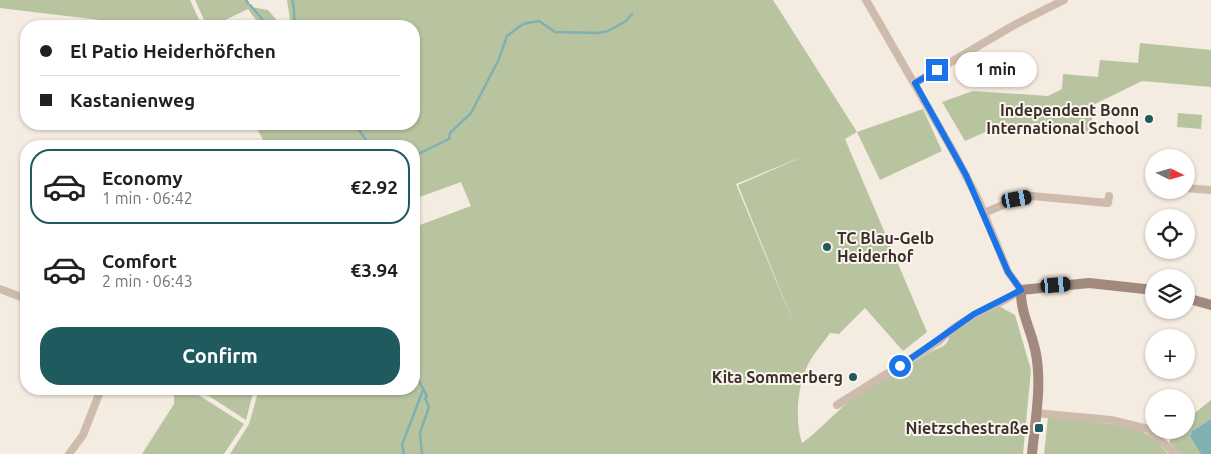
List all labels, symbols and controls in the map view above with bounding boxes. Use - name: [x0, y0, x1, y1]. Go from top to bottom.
- text: El Patio Heiderhöfchen: [70, 40, 276, 62]
- callout: 1 min: [954, 52, 1037, 88]
- route end: [926, 59, 948, 81]
- text: 1 min: [976, 60, 1016, 78]
- text: Kastanienweg: [70, 89, 195, 111]
- place label: Independent Bonn International School: [986, 101, 1139, 137]
- marker: Independent Bonn International School: [1143, 113, 1155, 125]
- north arrow: [1145, 149, 1195, 199]
- map controls: [1145, 149, 1195, 439]
- icon: car: [42, 164, 87, 209]
- text: Economy: [102, 167, 183, 189]
- text: €2.92: [350, 176, 398, 198]
- text: 1 min · 06:42: [102, 189, 193, 207]
- car: [1000, 189, 1033, 209]
- button: locate: [1145, 209, 1195, 259]
- place label: TC Blau-Gelb Heiderhof: [837, 229, 934, 265]
- marker: TC Blau-Gelb Heiderhof: [821, 241, 833, 253]
- icon: car: [42, 247, 87, 292]
- text: Comfort: [102, 250, 177, 272]
- text: €3.94: [350, 259, 398, 281]
- button: layers: [1145, 269, 1195, 319]
- text: 2 min · 06:43: [102, 272, 193, 290]
- car: [1040, 276, 1071, 294]
- button: Confirm: [40, 327, 400, 385]
- button: +: [1145, 329, 1195, 379]
- route start: [889, 355, 911, 377]
- place label: Kita Sommerberg: [712, 368, 843, 386]
- marker: Kita Sommerberg: [847, 371, 859, 383]
- button: −: [1145, 389, 1195, 439]
- place label: Nietzschestraße: [906, 419, 1029, 437]
- marker: Nietzschestraße: [1033, 422, 1045, 434]

